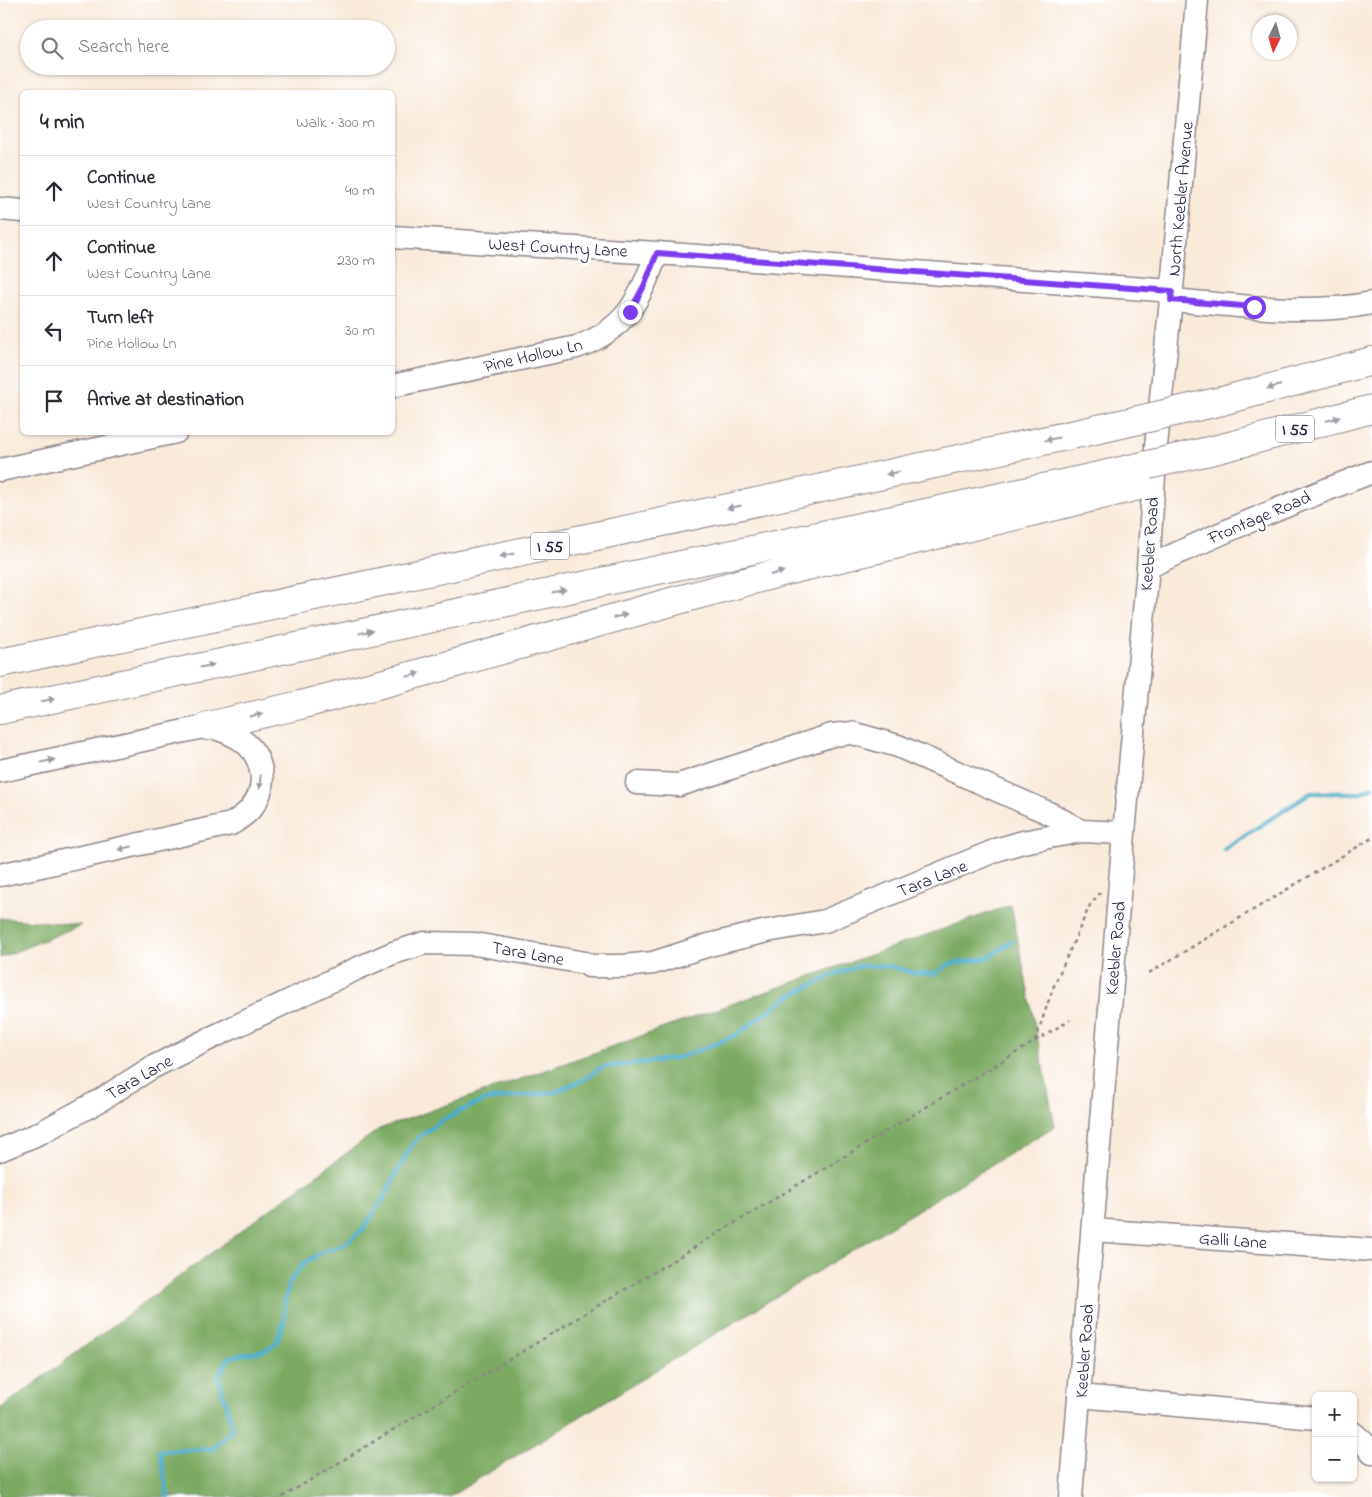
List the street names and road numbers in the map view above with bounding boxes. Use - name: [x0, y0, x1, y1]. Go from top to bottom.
- street label: North Keebler Avenue: [1162, 120, 1202, 278]
- street label: West Country Lane: [488, 232, 629, 266]
- street label: Pine Hollow Ln: [482, 333, 585, 381]
- road number: I 55: [1276, 416, 1314, 442]
- street label: Frontage Road: [1203, 485, 1316, 554]
- street label: Keebler Road: [1135, 496, 1167, 592]
- road number: I 55: [531, 532, 569, 560]
- street label: Tara Lane: [894, 854, 972, 906]
- street label: Keebler Road: [1100, 900, 1134, 996]
- street label: Tara Lane: [489, 936, 567, 974]
- street label: Tara Lane: [102, 1049, 179, 1108]
- street label: Galli Lane: [1198, 1227, 1269, 1257]
- street label: Keebler Road: [1070, 1303, 1102, 1399]

